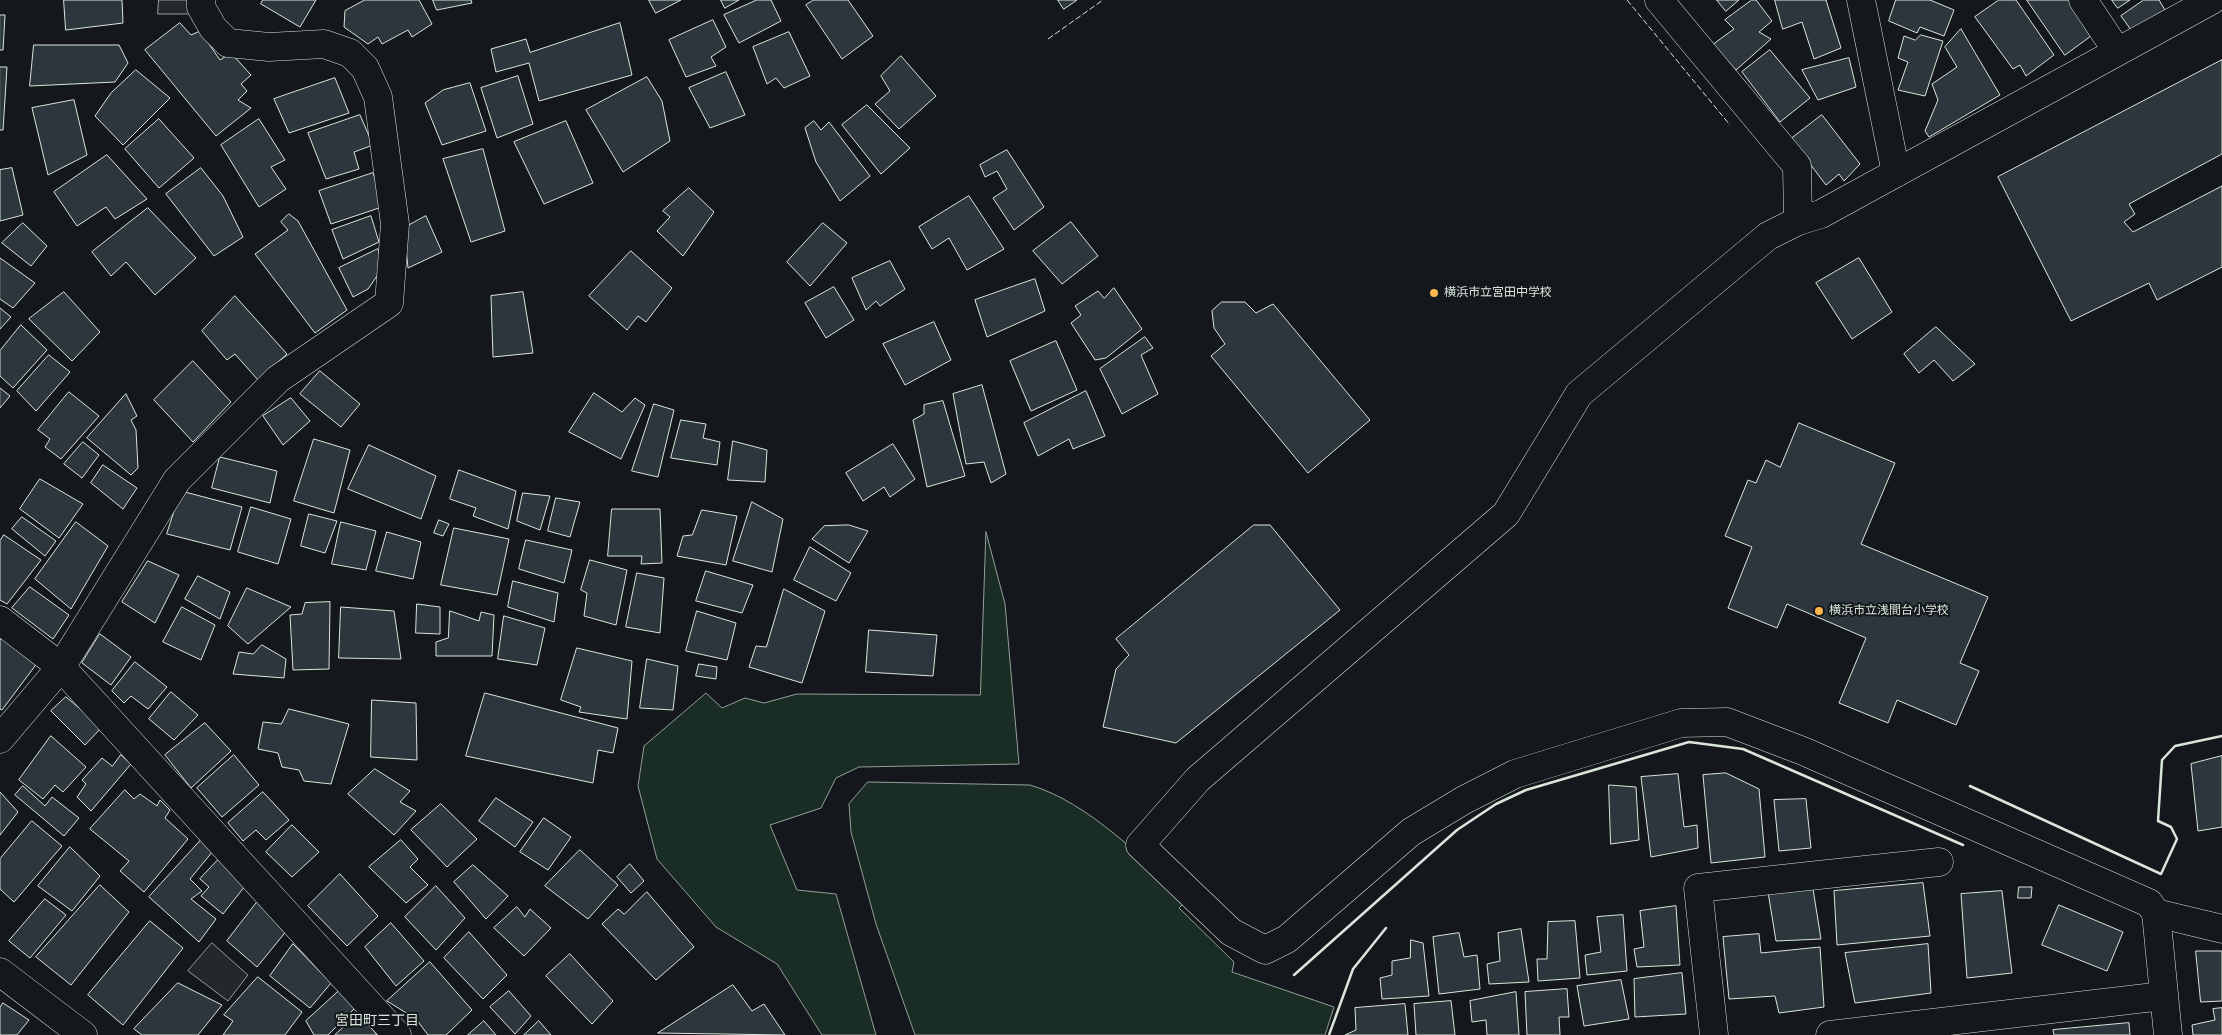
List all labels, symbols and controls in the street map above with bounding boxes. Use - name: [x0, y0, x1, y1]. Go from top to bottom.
- place label: 横浜市立宮田中学校: [1444, 286, 1552, 300]
- marker: 横浜市立宮田中学校: [1428, 287, 1440, 299]
- place label: 横浜市立浅間台小学校: [1829, 604, 1949, 618]
- marker: 横浜市立浅間台小学校: [1813, 605, 1825, 617]
- district label: 宮田町三丁目: [335, 1013, 419, 1029]

